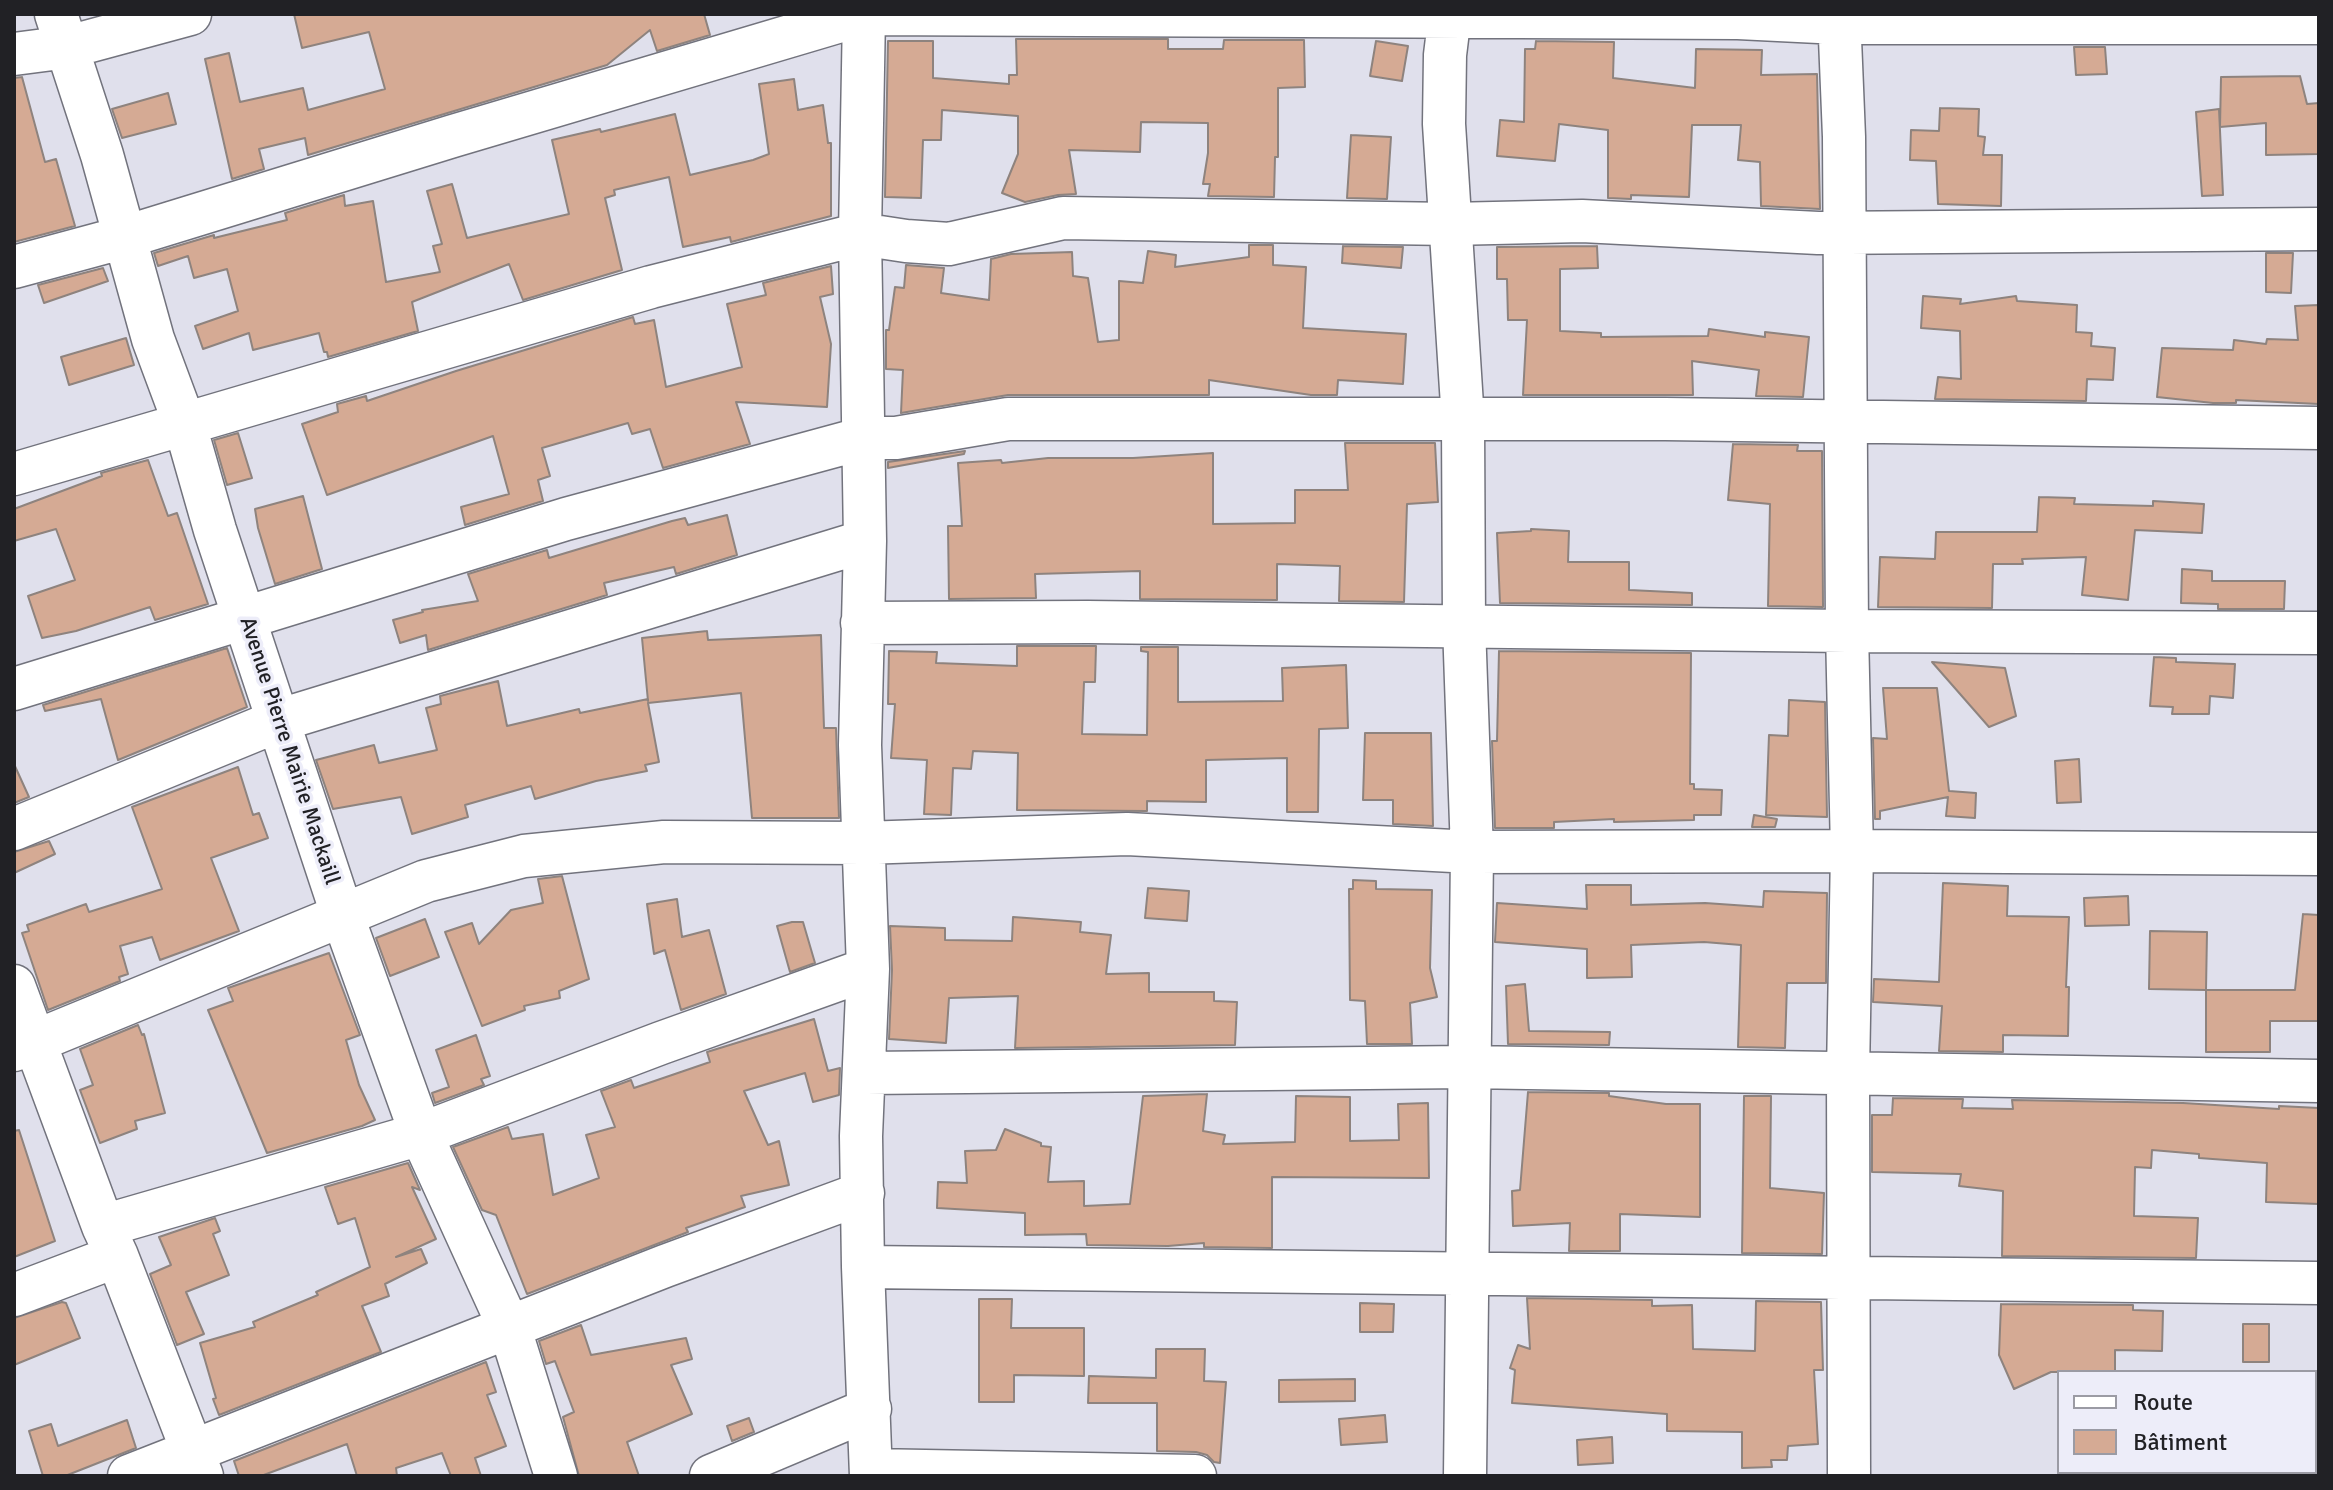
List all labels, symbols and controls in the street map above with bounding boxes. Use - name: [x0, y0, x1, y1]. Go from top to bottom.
- street label: Avenue Pierre Mairie Mackaill: [233, 614, 345, 888]
- legend: [2057, 1370, 2317, 1474]
- text: Route: [2133, 1387, 2193, 1417]
- text: Bâtiment: [2133, 1427, 2227, 1457]

